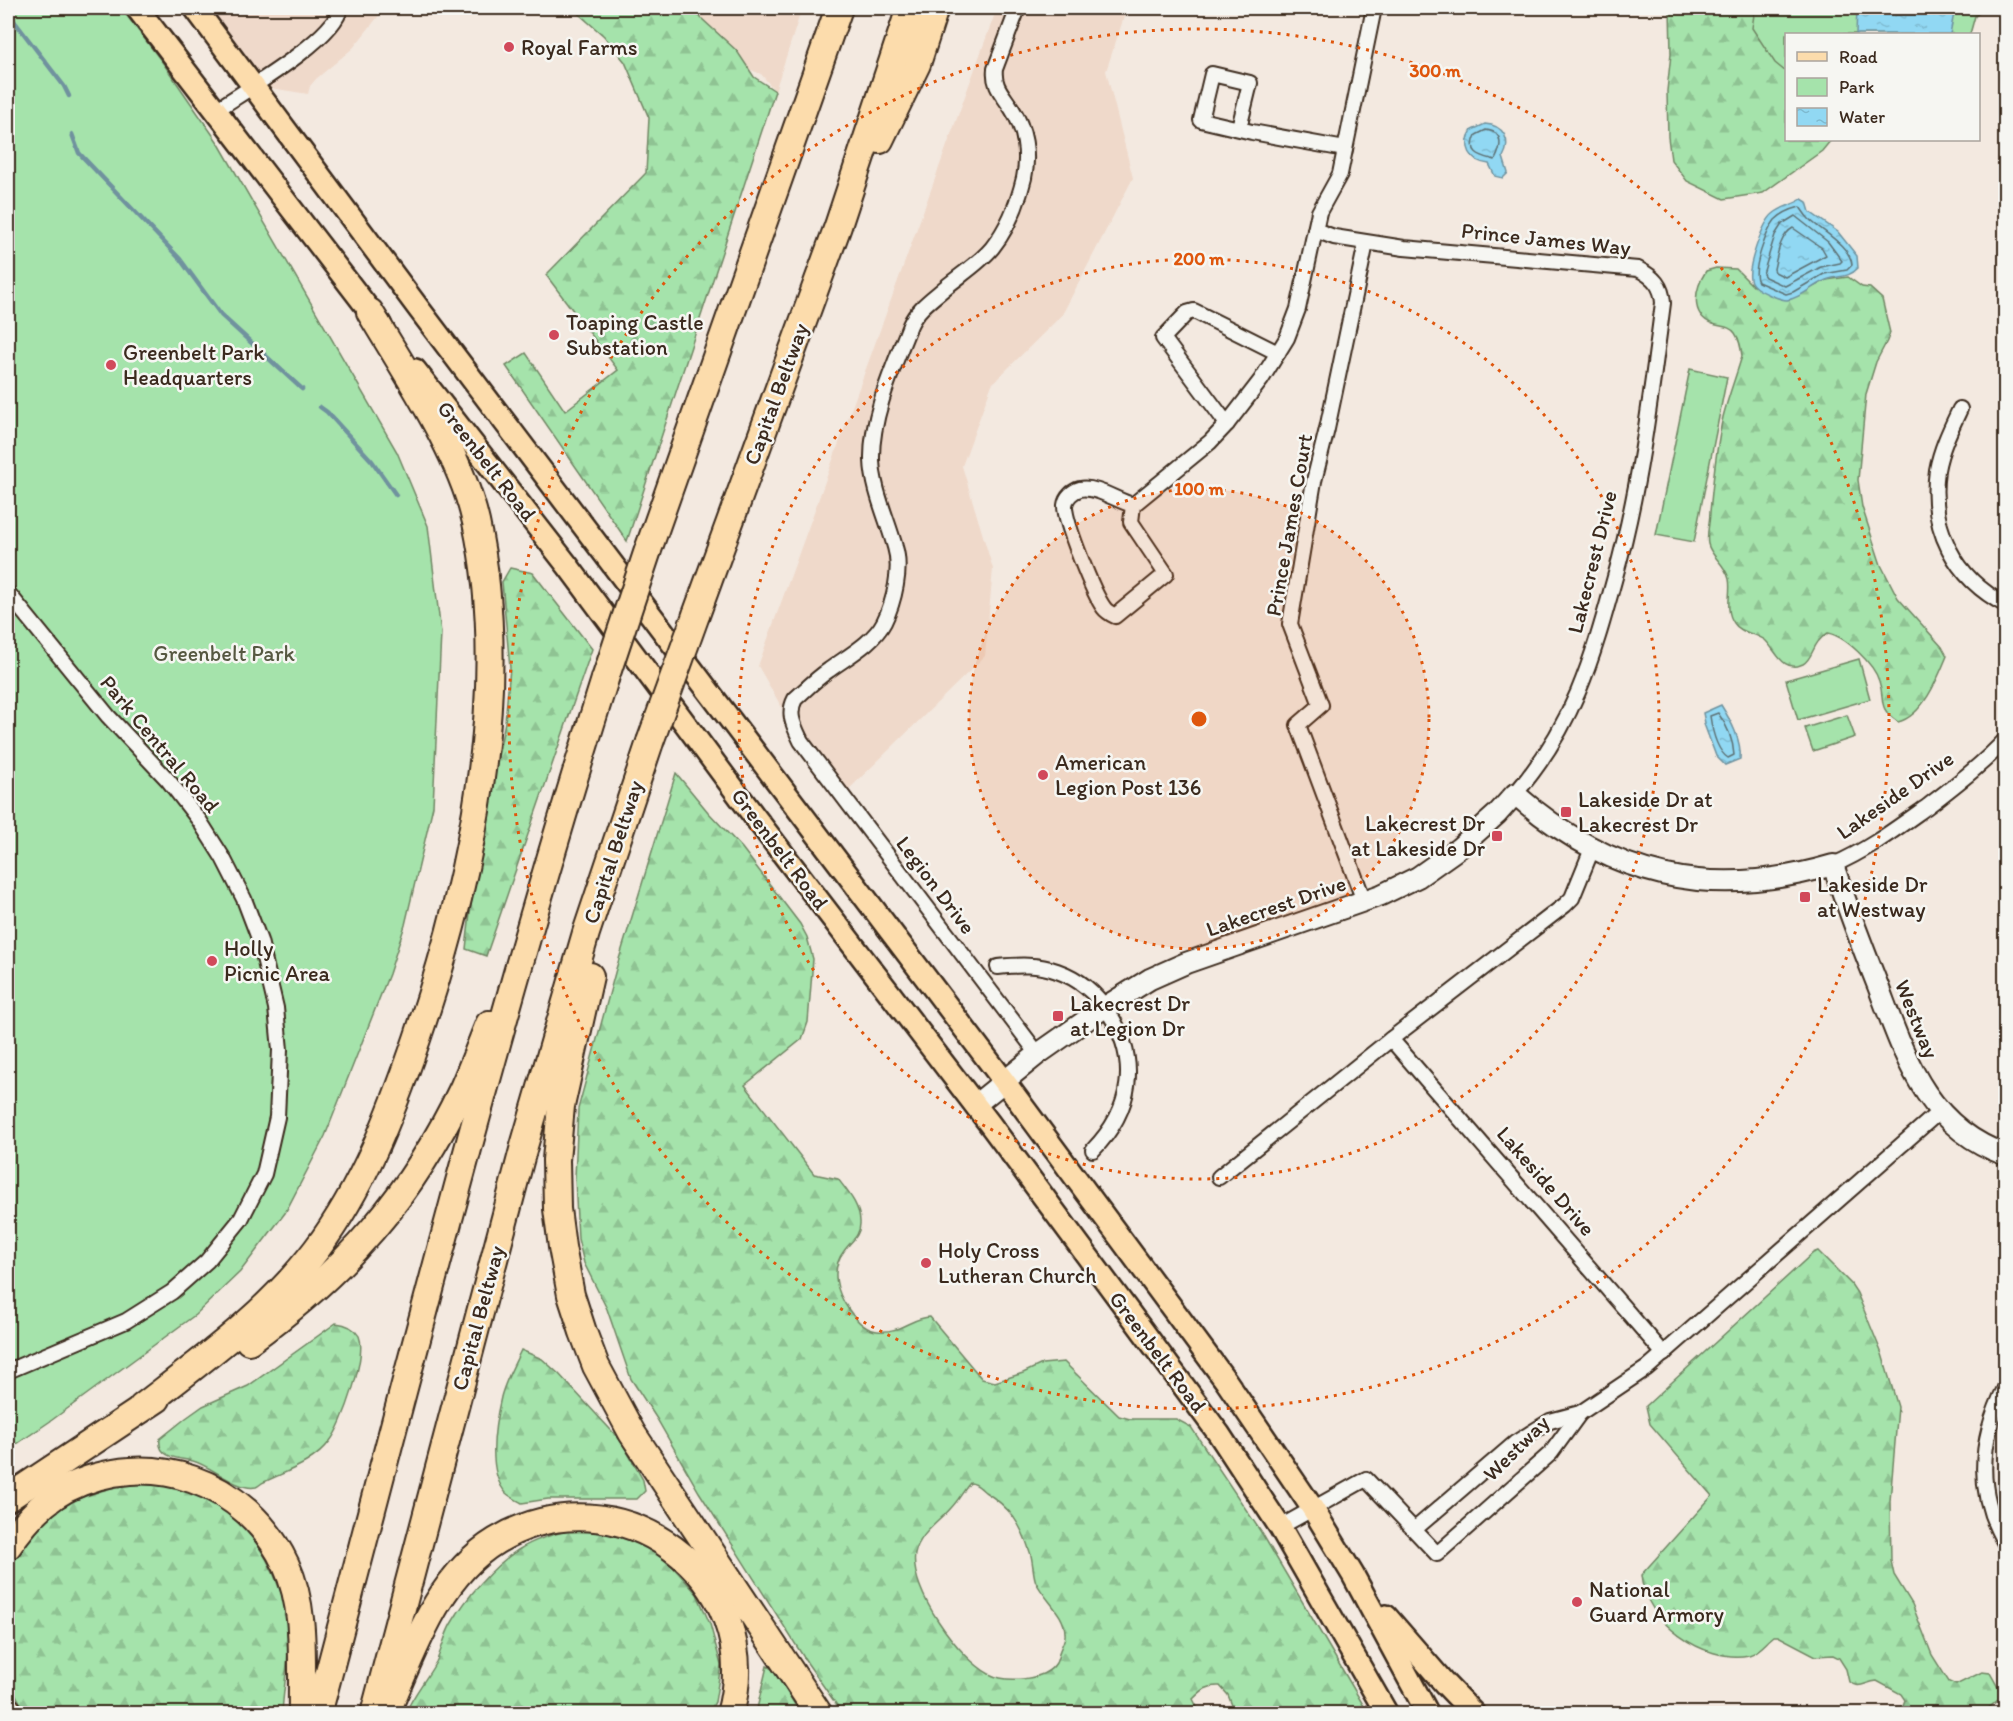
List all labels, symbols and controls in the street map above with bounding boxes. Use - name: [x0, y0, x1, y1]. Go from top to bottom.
- legend: [1785, 33, 1980, 141]
- place label: Royal Farms: [521, 34, 638, 61]
- marker: Royal Farms: [502, 40, 516, 54]
- text: Road: [1839, 46, 1878, 68]
- text: 300 m: [1409, 60, 1461, 82]
- text: Park: [1839, 76, 1874, 98]
- text: Water: [1839, 106, 1885, 128]
- street label: Prince James Way: [1460, 217, 1633, 261]
- text: 200 m: [1174, 248, 1225, 270]
- place label: Toaping Castle Substation: [566, 309, 704, 361]
- street label: Capital Beltway: [738, 319, 814, 469]
- marker: Toaping Castle Substation: [547, 328, 561, 342]
- place label: Greenbelt Park Headquarters: [123, 339, 265, 391]
- marker: Greenbelt Park Headquarters: [104, 358, 118, 372]
- street label: Greenbelt Road: [432, 395, 542, 527]
- street label: Prince James Court: [1260, 432, 1318, 618]
- text: 100 m: [1174, 478, 1225, 500]
- street label: Lakecrest Drive: [1561, 488, 1623, 636]
- park label: Greenbelt Park: [153, 640, 295, 667]
- street label: Park Central Road: [94, 670, 226, 818]
- centre of rings: [1189, 709, 1209, 729]
- street label: Lakeside Drive: [1831, 745, 1959, 845]
- place label: American Legion Post 136: [1055, 749, 1202, 801]
- marker: American Legion Post 136: [1036, 768, 1050, 782]
- street label: Capital Beltway: [577, 776, 649, 927]
- street label: Greenbelt Road: [725, 783, 835, 915]
- place label: Lakeside Dr at Lakecrest Dr: [1578, 786, 1713, 838]
- marker: Lakeside Dr at Lakecrest Dr: [1559, 805, 1573, 819]
- place label: Lakecrest Dr at Lakeside Dr: [1351, 810, 1486, 862]
- marker: Lakecrest Dr at Lakeside Dr: [1490, 829, 1504, 843]
- street label: Legion Drive: [890, 831, 982, 939]
- street label: Lakecrest Drive: [1202, 869, 1350, 943]
- place label: Lakeside Dr at Westway: [1817, 871, 1928, 923]
- marker: Lakeside Dr at Westway: [1798, 890, 1812, 904]
- place label: Holly Picnic Area: [224, 935, 331, 987]
- marker: Holly Picnic Area: [205, 954, 219, 968]
- street label: Westway: [1889, 976, 1945, 1063]
- place label: Lakecrest Dr at Legion Dr: [1070, 990, 1190, 1042]
- marker: Lakecrest Dr at Legion Dr: [1051, 1009, 1065, 1023]
- street label: Lakeside Drive: [1491, 1120, 1601, 1242]
- place label: Holy Cross Lutheran Church: [938, 1237, 1096, 1289]
- street label: Capital Beltway: [446, 1242, 510, 1393]
- marker: Holy Cross Lutheran Church: [919, 1256, 933, 1270]
- street label: Greenbelt Road: [1103, 1286, 1213, 1418]
- street label: Westway: [1477, 1409, 1555, 1487]
- place label: National Guard Armory: [1589, 1576, 1724, 1628]
- marker: National Guard Armory: [1570, 1595, 1584, 1609]

